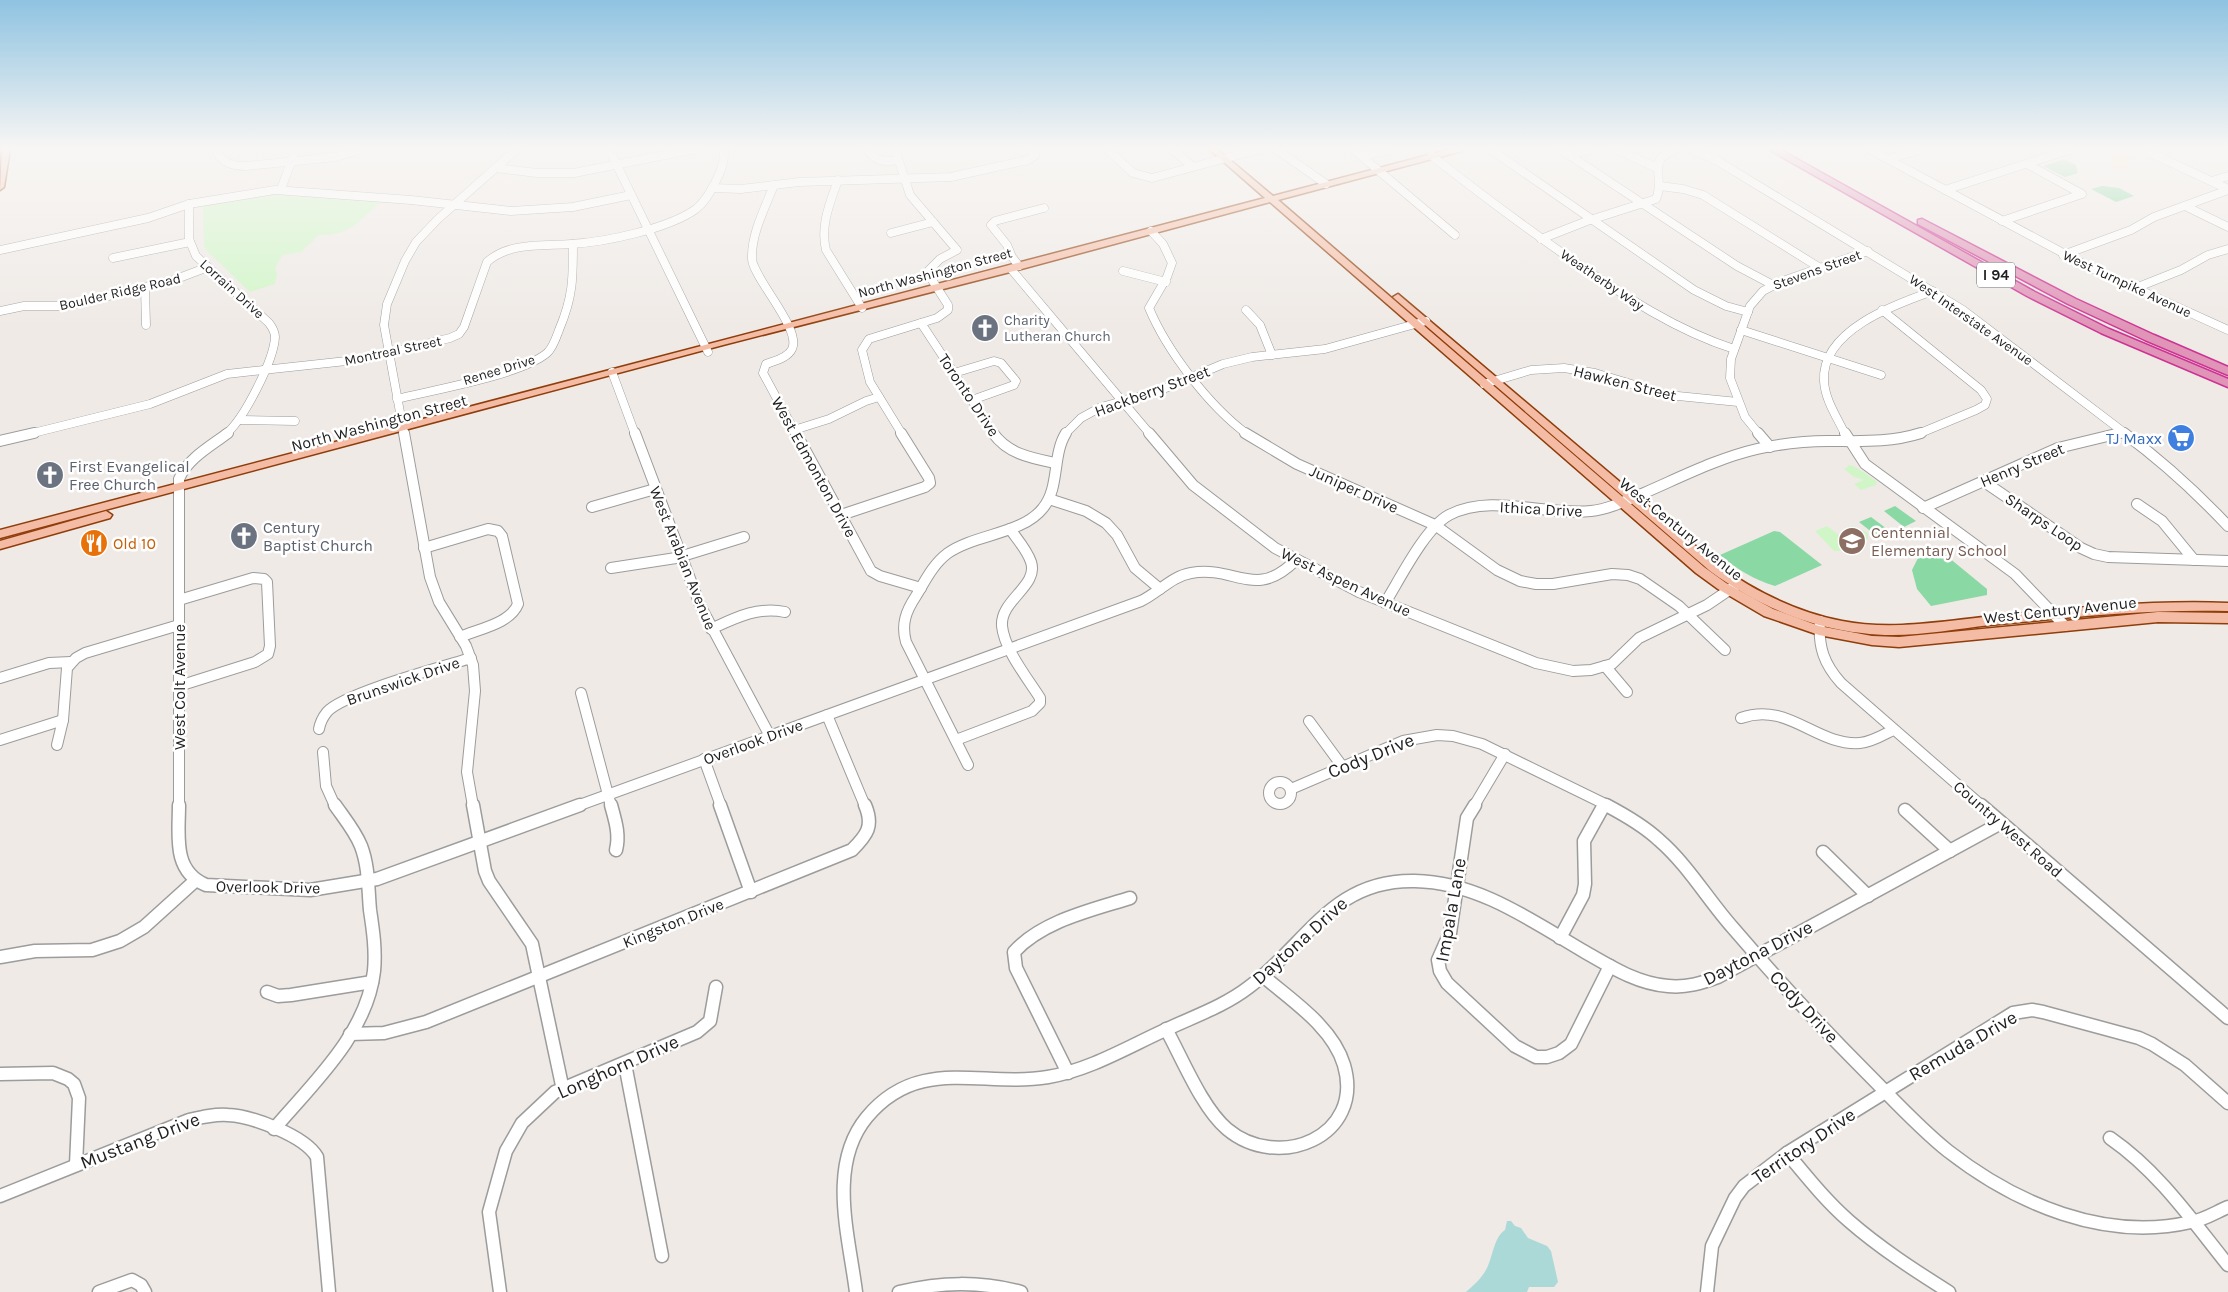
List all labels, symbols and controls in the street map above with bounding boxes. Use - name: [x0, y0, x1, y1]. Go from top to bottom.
- street label: North Washington Street: [856, 244, 1014, 302]
- street label: Weatherby Way: [1557, 246, 1648, 315]
- street label: Stevens Street: [1771, 246, 1863, 294]
- street label: West Turnpike Avenue: [2060, 247, 2194, 321]
- street label: Lorrain Drive: [196, 256, 268, 322]
- road number: I 94: [1977, 262, 2015, 288]
- street label: Boulder Ridge Road: [58, 270, 182, 314]
- street label: West Interstate Avenue: [1906, 271, 2036, 369]
- place label: Charity Lutheran Church: [1004, 312, 1111, 345]
- church icon: Charity Lutheran Church: [970, 313, 1000, 343]
- street label: Montreal Street: [343, 332, 443, 370]
- street label: Toronto Drive: [934, 350, 1004, 440]
- street label: Renee Drive: [461, 351, 537, 389]
- street label: Hackberry Street: [1092, 361, 1212, 421]
- street label: Hawken Street: [1571, 361, 1679, 405]
- street label: North Washington Street: [289, 390, 469, 456]
- street label: West Edmonton Drive: [767, 393, 861, 541]
- supermarket icon: TJ Maxx: [2166, 423, 2196, 453]
- place label: TJ Maxx: [2106, 429, 2162, 448]
- street label: Henry Street: [1977, 439, 2067, 491]
- place label: First Evangelical Free Church: [69, 457, 190, 494]
- church icon: First Evangelical Free Church: [35, 460, 65, 490]
- street label: Juniper Drive: [1307, 461, 1401, 517]
- street label: West Century Avenue: [1615, 473, 1747, 585]
- street label: West Arabian Avenue: [645, 483, 721, 633]
- street label: Sharps Loop: [2001, 489, 2087, 555]
- street label: Ithica Drive: [1499, 497, 1583, 521]
- place label: Century Baptist Church: [263, 518, 373, 555]
- church icon: Century Baptist Church: [229, 521, 259, 551]
- place label: Centennial Elementary School: [1871, 523, 2007, 560]
- school or university icon: Centennial Elementary School: [1837, 526, 1867, 556]
- restaurant icon: Old 10: [79, 528, 109, 558]
- place label: Old 10: [113, 534, 156, 553]
- street label: West Aspen Avenue: [1278, 543, 1414, 621]
- street label: West Century Avenue: [1983, 593, 2137, 627]
- street label: West Colt Avenue: [170, 624, 189, 750]
- street label: Brunswick Drive: [344, 653, 462, 709]
- street label: Overlook Drive: [701, 715, 805, 769]
- street label: Cody Drive: [1325, 729, 1417, 783]
- street label: Country West Road: [1950, 777, 2066, 881]
- street label: Impala Lane: [1431, 856, 1471, 964]
- street label: Overlook Drive: [216, 877, 320, 897]
- street label: Daytona Drive: [1248, 893, 1352, 989]
- street label: Kingston Drive: [620, 894, 726, 952]
- street label: Daytona Drive: [1699, 916, 1817, 990]
- street label: Cody Drive: [1765, 966, 1843, 1048]
- street label: Remuda Drive: [1905, 1006, 2021, 1086]
- street label: Longhorn Drive: [554, 1030, 682, 1104]
- street label: Territory Drive: [1748, 1104, 1860, 1188]
- street label: Mustang Drive: [77, 1108, 203, 1174]

